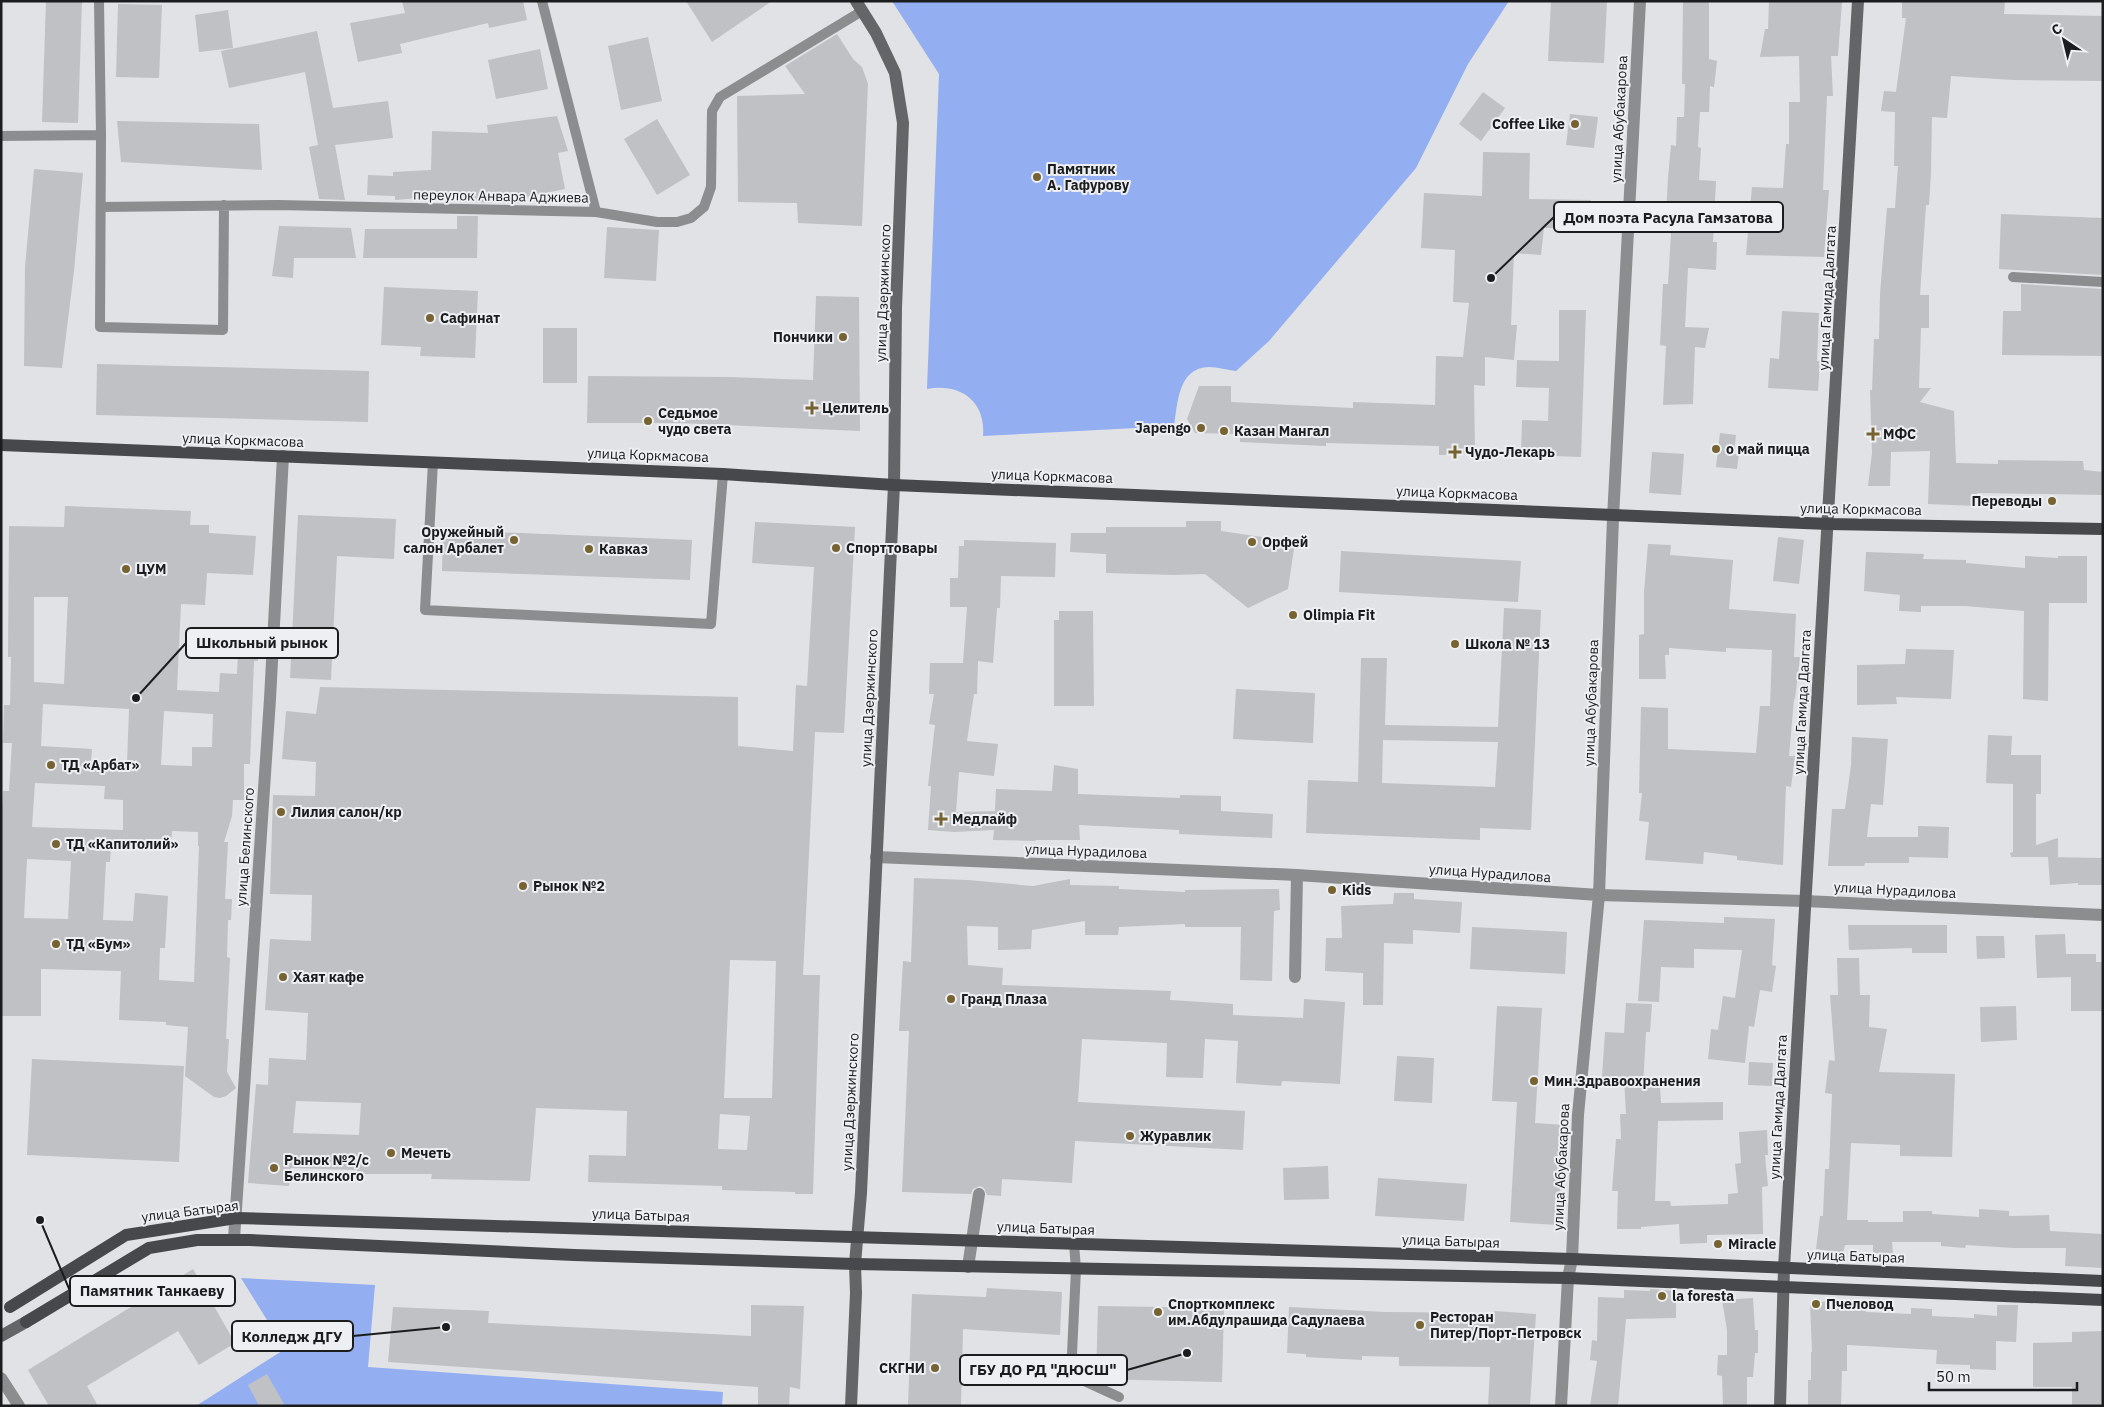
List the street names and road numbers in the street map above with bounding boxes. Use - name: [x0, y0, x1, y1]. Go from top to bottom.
- street label: улица Абубакарова: [1607, 54, 1631, 183]
- street label: переулок Анвара Аджиева: [413, 185, 590, 207]
- street label: улица Дзержинского: [872, 223, 894, 362]
- street label: улица Гамида Далгата: [1814, 225, 1840, 371]
- street label: улица Коркмасова: [182, 429, 305, 451]
- street label: улица Коркмасова: [587, 444, 710, 466]
- street label: улица Коркмасова: [991, 465, 1114, 487]
- street label: улица Коркмасова: [1396, 482, 1519, 504]
- street label: улица Коркмасова: [1800, 499, 1923, 519]
- street label: улица Дзержинского: [856, 628, 882, 767]
- street label: улица Гамида Далгата: [1789, 629, 1815, 775]
- street label: улица Абубакарова: [1580, 638, 1602, 767]
- street label: улица Белинского: [232, 787, 258, 907]
- street label: улица Нурадилова: [1024, 840, 1148, 862]
- street label: улица Нурадилова: [1428, 860, 1552, 886]
- street label: улица Нурадилова: [1833, 878, 1957, 902]
- street label: улица Дзержинского: [837, 1032, 863, 1171]
- street label: улица Гамида Далгата: [1765, 1034, 1791, 1180]
- street label: улица Абубакарова: [1549, 1102, 1573, 1231]
- street label: улица Батырая: [140, 1196, 240, 1226]
- street label: улица Батырая: [592, 1204, 690, 1226]
- street label: улица Батырая: [997, 1217, 1095, 1239]
- street label: улица Батырая: [1402, 1230, 1500, 1252]
- street label: улица Батырая: [1807, 1245, 1905, 1267]

